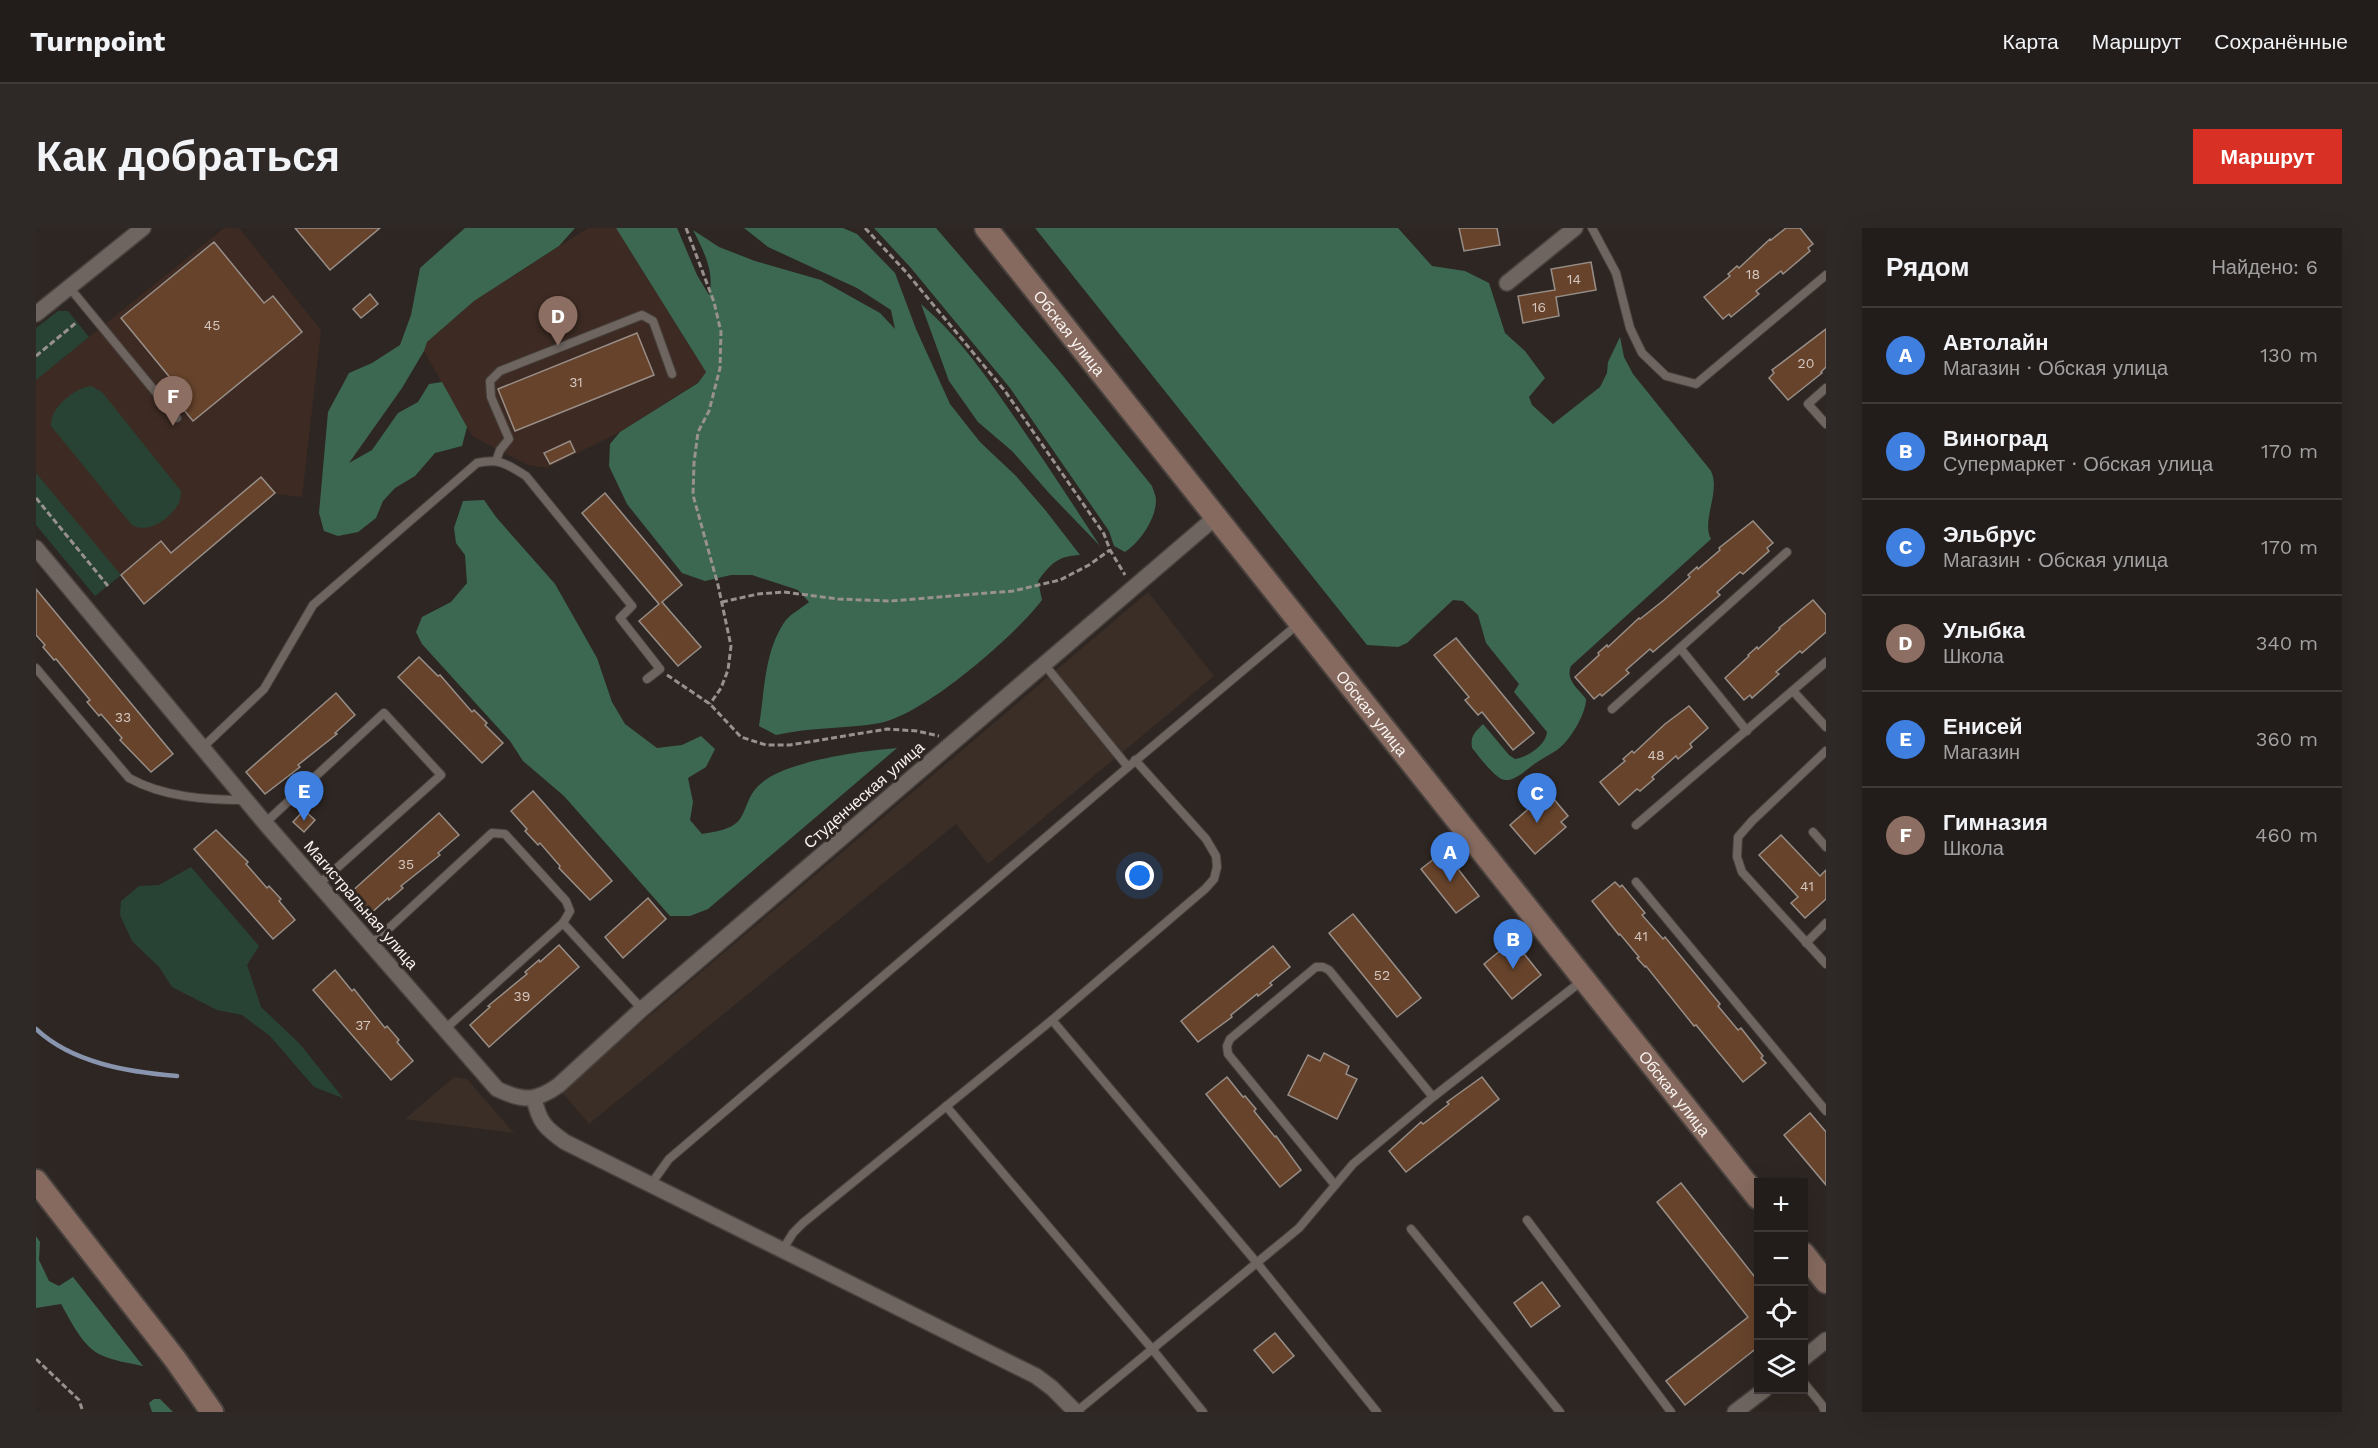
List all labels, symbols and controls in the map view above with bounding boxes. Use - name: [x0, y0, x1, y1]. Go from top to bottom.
- text: Turnpoint: [30, 25, 165, 58]
- text: Карта: [2003, 29, 2059, 54]
- text: Маршрут: [2092, 29, 2181, 54]
- text: Сохранённые: [2214, 29, 2348, 54]
- button: Маршрут: [2193, 129, 2342, 184]
- text: Как добраться: [36, 132, 340, 181]
- text: Рядом: [1886, 252, 1969, 282]
- text: Найдено: 6: [2211, 255, 2318, 279]
- house number: 18: [1746, 266, 1760, 282]
- house number: 14: [1567, 271, 1581, 287]
- street label: Обская улица: [1030, 286, 1109, 379]
- pin: D: [538, 296, 578, 346]
- house number: 16: [1532, 299, 1546, 315]
- house number: 45: [204, 317, 220, 333]
- text: Автолайн: [1943, 330, 2049, 355]
- text: A: [1899, 343, 1912, 367]
- text: 130 m: [2260, 343, 2318, 367]
- house number: 20: [1798, 355, 1814, 371]
- text: Магазин · Обская улица: [1943, 356, 2168, 380]
- house number: 31: [569, 374, 583, 390]
- pin: F: [154, 376, 192, 426]
- text: Виноград: [1943, 426, 2048, 451]
- text: B: [1899, 439, 1912, 463]
- text: 170 m: [2261, 439, 2318, 463]
- text: Супермаркет · Обская улица: [1943, 452, 2213, 476]
- text: Эльбрус: [1943, 522, 2036, 547]
- text: C: [1899, 535, 1912, 559]
- text: 170 m: [2261, 535, 2318, 559]
- text: Магазин · Обская улица: [1943, 548, 2168, 572]
- text: Улыбка: [1943, 618, 2025, 643]
- text: D: [1898, 631, 1913, 655]
- text: 340 m: [2256, 631, 2318, 655]
- text: Школа: [1943, 644, 2004, 668]
- street label: Обская улица: [1332, 667, 1412, 760]
- house number: 33: [115, 709, 131, 725]
- text: Енисей: [1943, 714, 2022, 739]
- text: E: [1899, 727, 1912, 751]
- text: 360 m: [2256, 727, 2318, 751]
- street label: Студенческая улица: [800, 738, 928, 852]
- text: Магазин: [1943, 740, 2020, 764]
- house number: 48: [1647, 747, 1665, 763]
- pin: E: [284, 772, 324, 821]
- pin: C: [1518, 774, 1556, 823]
- text: Гимназия: [1943, 810, 2048, 835]
- text: F: [1899, 823, 1912, 847]
- text: 460 m: [2255, 823, 2318, 847]
- pin: A: [1430, 832, 1470, 882]
- text: Школа: [1943, 836, 2004, 860]
- street label: Магистральная улица: [300, 837, 422, 973]
- house number: 35: [398, 856, 414, 872]
- your location: [1125, 861, 1154, 890]
- house number: 41: [1800, 878, 1814, 894]
- pin: B: [1494, 920, 1532, 969]
- house number: 41: [1634, 928, 1648, 944]
- house number: 52: [1374, 967, 1390, 983]
- house number: 39: [514, 988, 530, 1004]
- house number: 37: [355, 1017, 371, 1033]
- street label: Обская улица: [1635, 1047, 1715, 1140]
- map controls: [1754, 1178, 1808, 1394]
- button: +: [1754, 1178, 1808, 1232]
- button: −: [1754, 1232, 1808, 1286]
- button: locate: [1754, 1286, 1808, 1340]
- button: layers: [1754, 1340, 1808, 1394]

